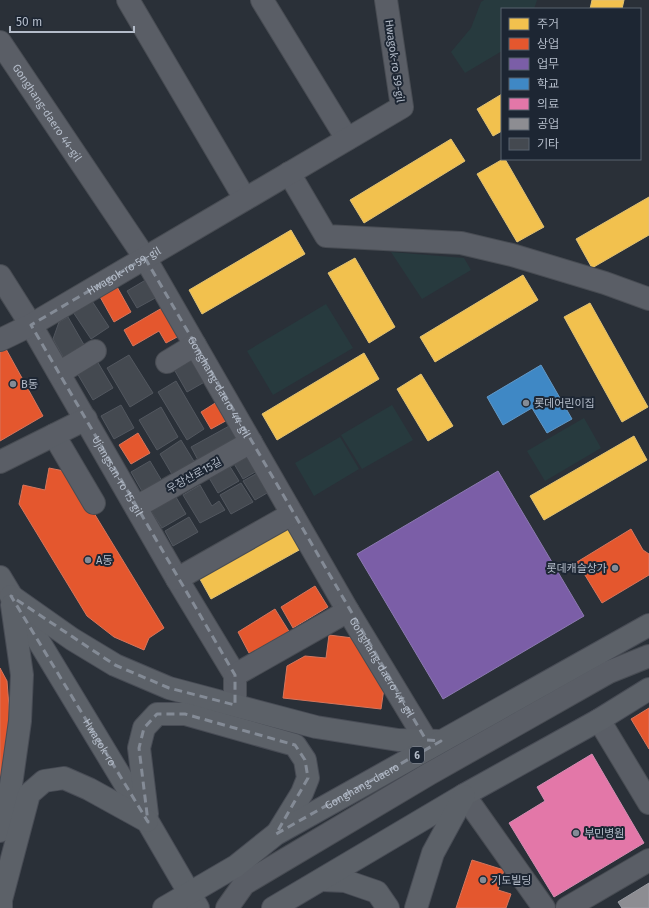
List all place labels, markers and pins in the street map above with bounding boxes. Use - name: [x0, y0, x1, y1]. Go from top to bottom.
- place label: B동: [21, 378, 38, 391]
- marker: B동: [8, 379, 18, 389]
- place label: 롯데어린이집: [534, 397, 595, 410]
- marker: 롯데어린이집: [521, 398, 531, 408]
- place label: A동: [96, 554, 112, 567]
- marker: A동: [83, 555, 93, 565]
- place label: 롯데캐슬상가: [546, 562, 607, 575]
- marker: 롯데캐슬상가: [610, 563, 620, 573]
- place label: 부민병원: [584, 827, 624, 840]
- marker: 부민병원: [571, 828, 581, 838]
- place label: 기도빌딩: [491, 874, 531, 887]
- marker: 기도빌딩: [478, 875, 488, 885]

